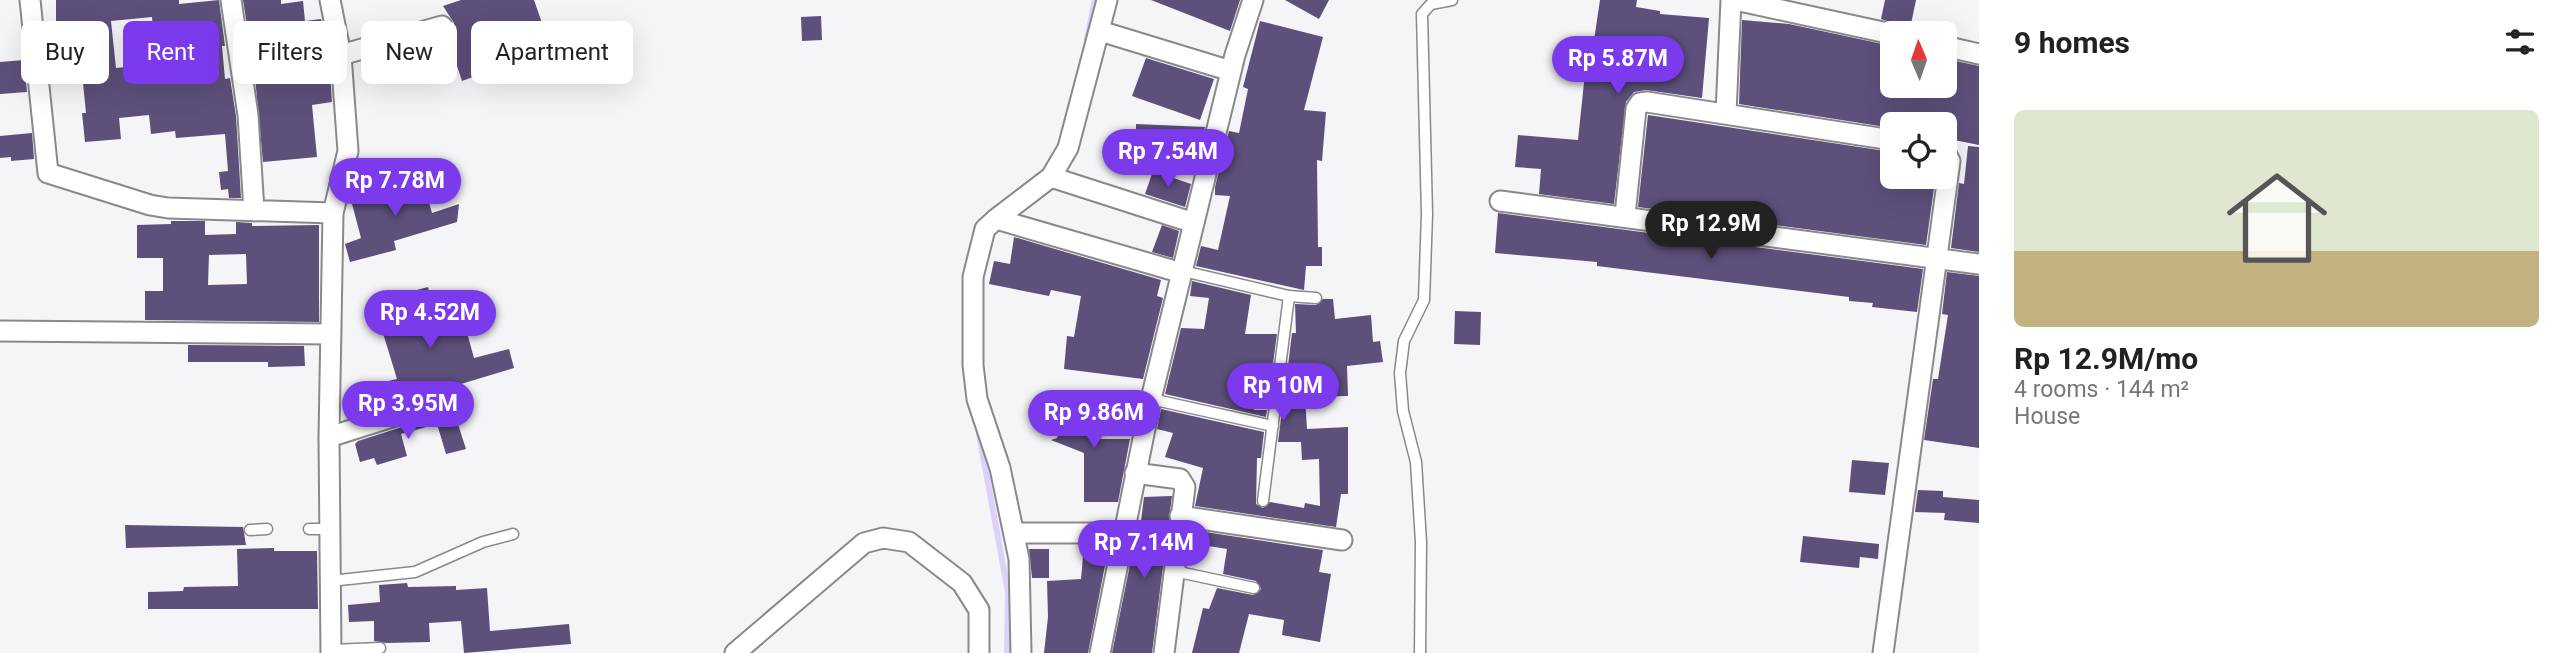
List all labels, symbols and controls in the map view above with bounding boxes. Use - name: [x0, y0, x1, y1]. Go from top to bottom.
- chip: Buy: [21, 21, 109, 84]
- chip: Rent: [123, 21, 219, 84]
- chip: Filters: [233, 21, 347, 84]
- chip: New: [361, 21, 457, 84]
- chip: Apartment: [471, 21, 633, 84]
- north arrow: [1880, 21, 1956, 98]
- map controls: [1880, 21, 1957, 189]
- icon: filters: [2501, 23, 2539, 61]
- text: 9 homes: [2014, 25, 2130, 60]
- pin: Rp 5.87M: [1546, 36, 1690, 96]
- text: Rp 5.87M: [1568, 45, 1668, 72]
- button: locate: [1880, 112, 1957, 189]
- pin: Rp 7.54M: [1096, 130, 1240, 189]
- text: Rp 7.54M: [1118, 138, 1218, 165]
- icon: home: [2214, 155, 2340, 281]
- pin: Rp 7.78M: [323, 158, 467, 218]
- text: Rp 7.78M: [345, 167, 445, 194]
- pin: Rp 12.9M: [1639, 202, 1783, 261]
- text: Rp 12.9M: [1661, 210, 1761, 237]
- pin: Rp 4.52M: [358, 290, 502, 350]
- text: Rp 4.52M: [380, 299, 480, 326]
- text: Rp 12.9M/mo: [2014, 341, 2198, 376]
- pin: Rp 10M: [1226, 364, 1340, 423]
- text: Rp 10M: [1243, 372, 1323, 399]
- text: 4 rooms · 144 m²: [2014, 376, 2189, 403]
- pin: Rp 3.95M: [336, 382, 480, 441]
- text: Rp 3.95M: [358, 390, 458, 417]
- pin: Rp 9.86M: [1022, 391, 1166, 450]
- text: Rp 9.86M: [1044, 399, 1144, 426]
- text: House: [2014, 403, 2080, 430]
- pin: Rp 7.14M: [1072, 520, 1216, 580]
- text: Rp 7.14M: [1094, 529, 1194, 556]

